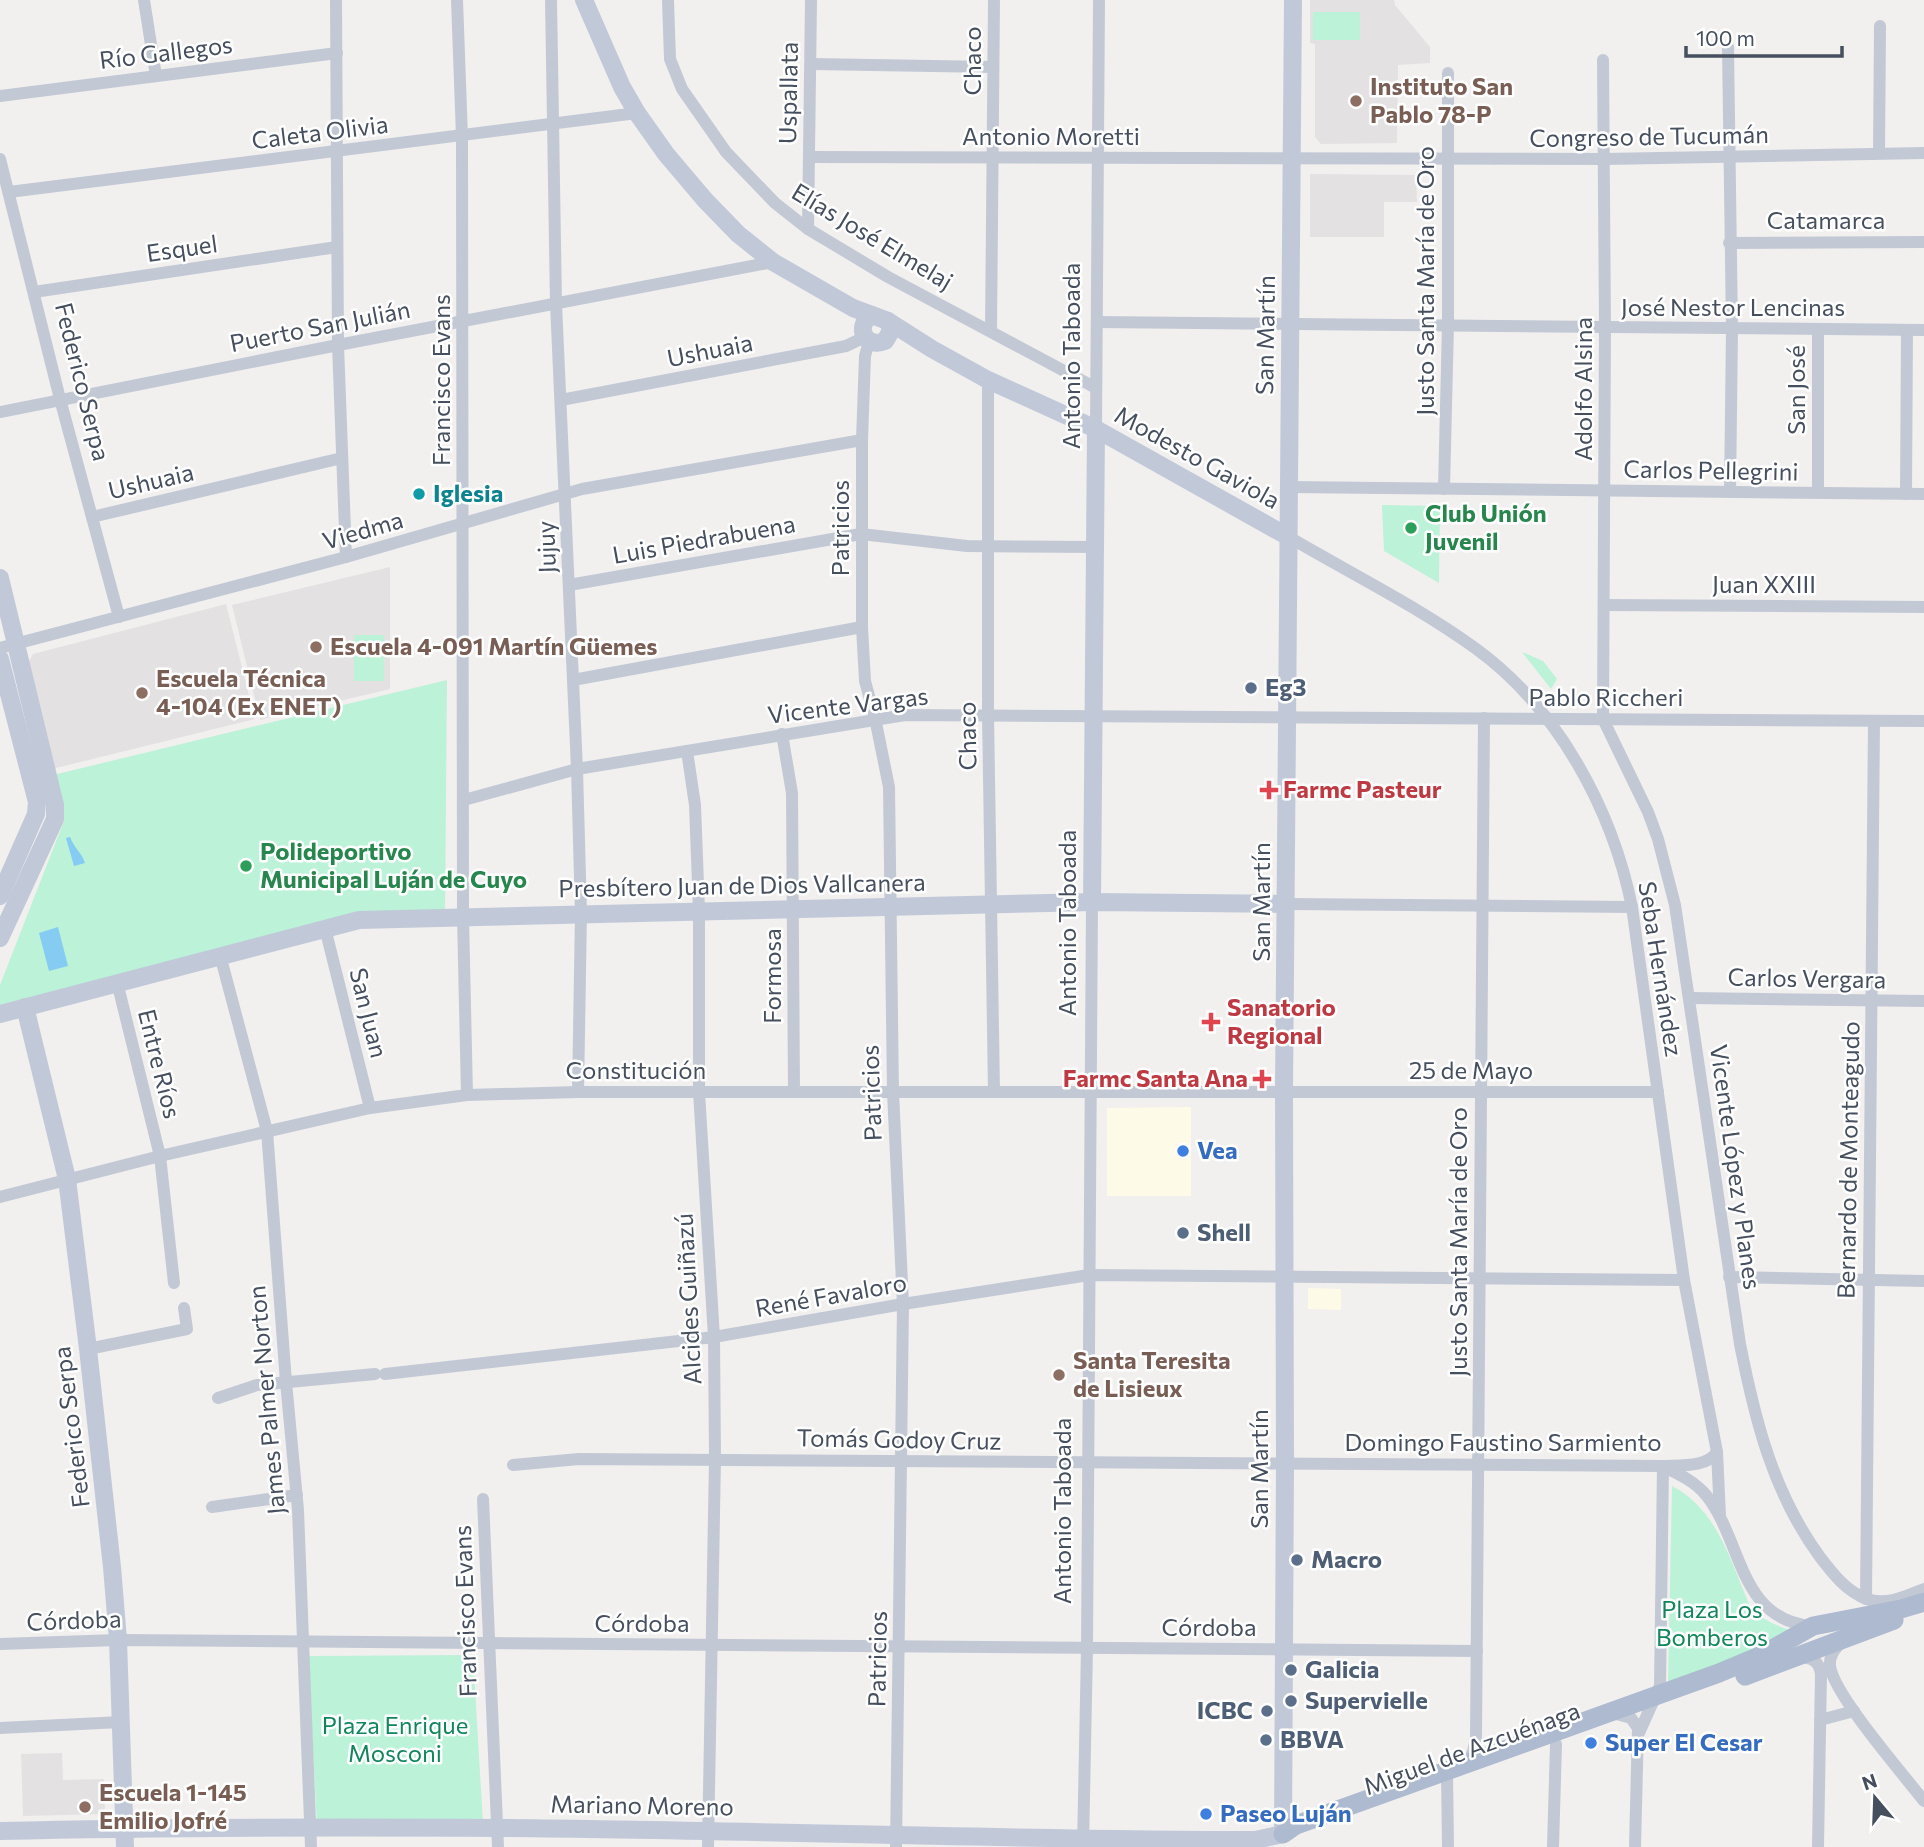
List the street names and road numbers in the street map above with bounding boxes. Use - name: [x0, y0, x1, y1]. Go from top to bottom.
- street label: Chaco: [957, 27, 986, 95]
- street label: Río Gallegos: [98, 29, 234, 74]
- street label: Uspallata: [772, 42, 803, 144]
- street label: Caleta Olivia: [250, 109, 390, 154]
- street label: Congreso de Tucumán: [1529, 119, 1769, 152]
- street label: Antonio Moretti: [962, 121, 1140, 150]
- street label: Justo Santa María de Oro: [1410, 146, 1439, 416]
- street label: Elías José Elmelaj: [787, 176, 958, 295]
- street label: Catamarca: [1767, 205, 1885, 234]
- street label: Esquel: [144, 228, 219, 267]
- street label: Antonio Taboada: [1056, 263, 1085, 449]
- street label: San Martín: [1249, 275, 1280, 395]
- street label: José Nestor Lencinas: [1621, 292, 1845, 321]
- street label: Puerto San Julián: [227, 294, 412, 357]
- street label: Francisco Evans: [426, 294, 455, 466]
- street label: Federico Serpa: [50, 300, 117, 464]
- street label: Adolfo Alsina: [1568, 317, 1597, 461]
- street label: Ushuaia: [664, 327, 755, 372]
- street label: San José: [1781, 345, 1810, 435]
- street label: Modesto Gaviola: [1110, 399, 1285, 514]
- street label: Carlos Pellegrini: [1623, 453, 1799, 486]
- street label: Ushuaia: [105, 457, 196, 504]
- street label: Patricios: [825, 480, 854, 576]
- street label: Viedma: [319, 504, 406, 555]
- street label: Luis Piedrabuena: [610, 508, 797, 569]
- street label: Jujuy: [530, 520, 561, 574]
- street label: Juan XXIII: [1712, 569, 1816, 598]
- street label: Vicente Vargas: [766, 680, 930, 729]
- street label: Pablo Riccheri: [1529, 682, 1684, 711]
- street label: Chaco: [951, 701, 982, 771]
- street label: Antonio Taboada: [1052, 830, 1081, 1016]
- street label: San Martín: [1246, 842, 1275, 962]
- street label: Presbítero Juan de Dios Vallcanera: [558, 867, 926, 902]
- street label: Seba Hernández: [1633, 879, 1690, 1058]
- street label: Formosa: [757, 928, 786, 1024]
- street label: Carlos Vergara: [1727, 962, 1887, 993]
- street label: San Juan: [344, 965, 395, 1061]
- street label: Entre Ríos: [133, 1006, 188, 1121]
- street label: Bernardo de Monteagudo: [1831, 1021, 1864, 1299]
- street label: Vicente López y Planes: [1705, 1042, 1768, 1291]
- street label: Patricios: [854, 1044, 887, 1142]
- street label: Constitución: [566, 1055, 706, 1084]
- street label: 25 de Mayo: [1409, 1055, 1533, 1084]
- street label: Justo Santa María de Oro: [1443, 1107, 1472, 1377]
- street label: Alcides Guiñazú: [669, 1213, 706, 1385]
- street label: René Favaloro: [753, 1267, 909, 1322]
- street label: James Palmer Norton: [241, 1284, 290, 1516]
- street label: Federico Serpa: [46, 1345, 95, 1509]
- street label: San Martín: [1244, 1409, 1273, 1529]
- street label: Antonio Taboada: [1047, 1418, 1076, 1604]
- street label: Tomás Godoy Cruz: [796, 1422, 1002, 1455]
- street label: Domingo Faustino Sarmiento: [1344, 1427, 1662, 1456]
- street label: Francisco Evans: [447, 1525, 482, 1698]
- street label: Córdoba: [26, 1603, 122, 1636]
- street label: Córdoba: [595, 1608, 689, 1637]
- street label: Patricios: [861, 1611, 892, 1707]
- street label: Córdoba: [1162, 1612, 1256, 1641]
- street label: Miguel de Azcuénaga: [1359, 1695, 1584, 1800]
- street label: Mariano Moreno: [550, 1788, 734, 1821]

